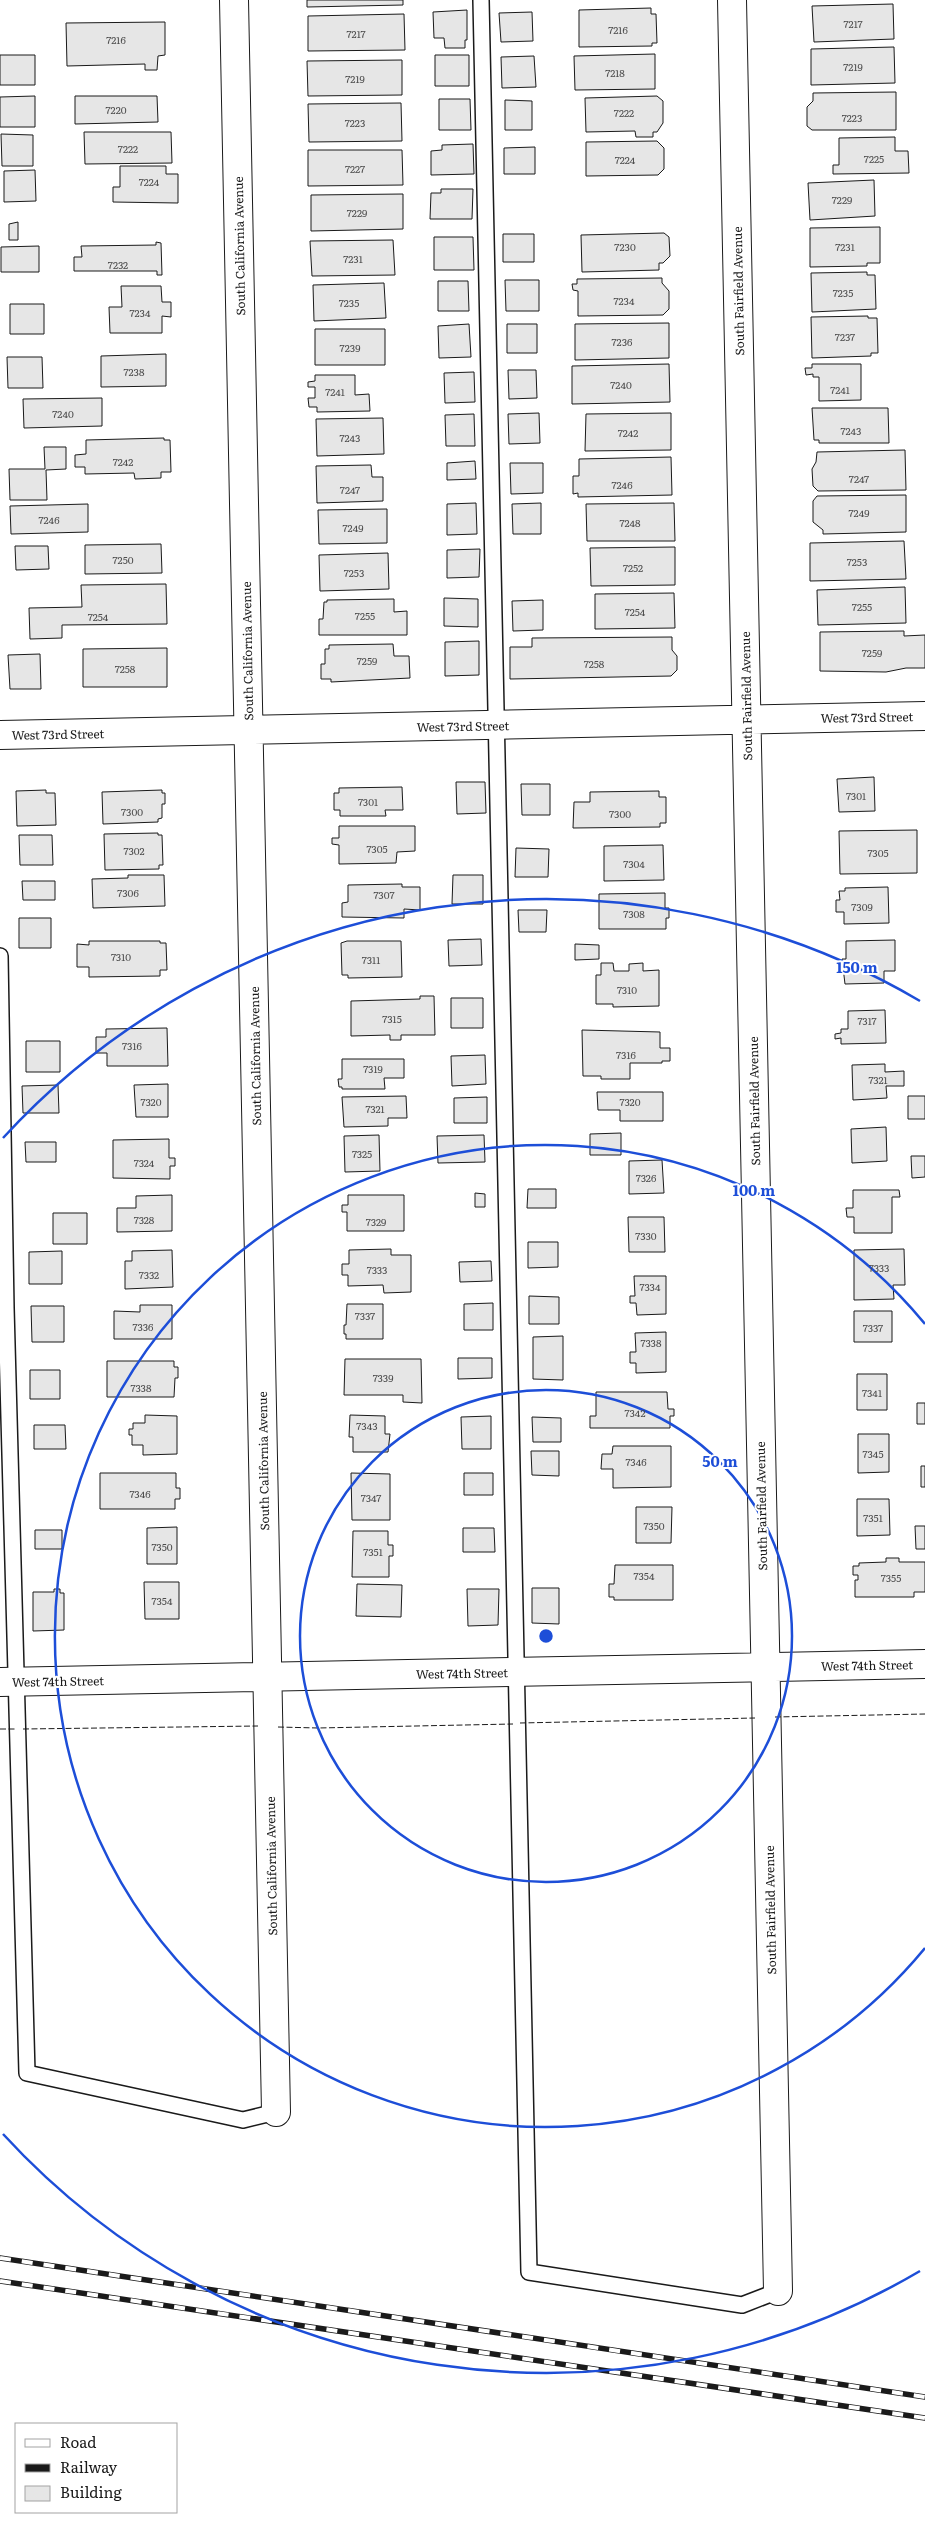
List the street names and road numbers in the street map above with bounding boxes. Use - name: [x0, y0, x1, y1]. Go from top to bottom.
- street label: South California Avenue: [229, 176, 249, 316]
- street label: South Fairfield Avenue: [728, 226, 748, 356]
- street label: South California Avenue: [237, 581, 257, 721]
- street label: South Fairfield Avenue: [736, 631, 756, 761]
- street label: West 73rd Street: [820, 707, 914, 727]
- street label: West 73rd Street: [416, 716, 510, 736]
- street label: West 73rd Street: [11, 724, 105, 744]
- street label: South California Avenue: [245, 986, 265, 1126]
- street label: South Fairfield Avenue: [744, 1036, 764, 1166]
- street label: South California Avenue: [253, 1391, 273, 1531]
- street label: South Fairfield Avenue: [751, 1441, 771, 1571]
- street label: West 74th Street: [821, 1655, 913, 1675]
- street label: West 74th Street: [416, 1663, 508, 1683]
- street label: West 74th Street: [12, 1671, 104, 1691]
- street label: South California Avenue: [261, 1796, 281, 1936]
- street label: South Fairfield Avenue: [760, 1845, 780, 1975]

